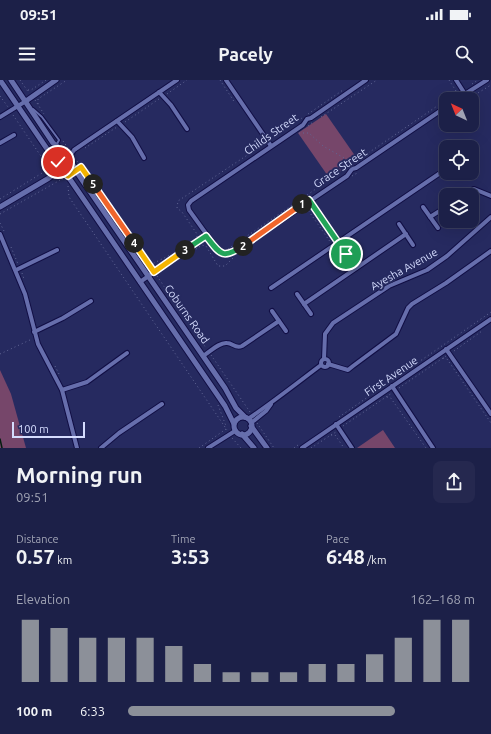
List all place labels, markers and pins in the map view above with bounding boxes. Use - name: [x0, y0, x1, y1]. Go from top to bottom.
- pin: [41, 145, 75, 179]
- pin: 5: [83, 174, 103, 194]
- pin: 1: [292, 194, 312, 214]
- pin: 4: [124, 233, 144, 253]
- pin: 2: [233, 236, 253, 256]
- pin: [329, 237, 363, 271]
- pin: 3: [175, 240, 195, 260]

